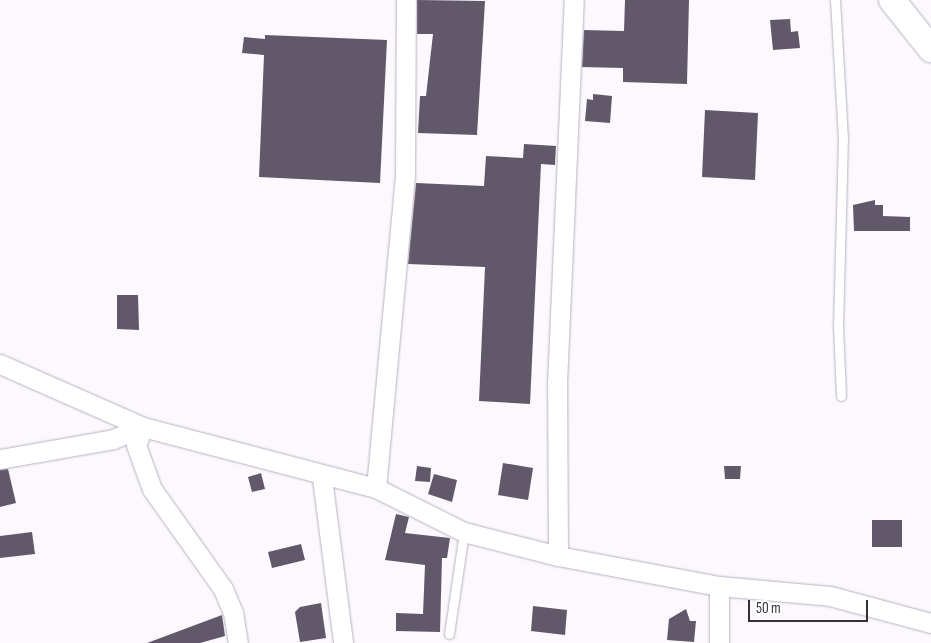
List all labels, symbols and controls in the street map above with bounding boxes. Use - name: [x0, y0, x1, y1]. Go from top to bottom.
- scale bar: [751, 590, 871, 622]
- text: 50 m: [756, 599, 781, 618]

